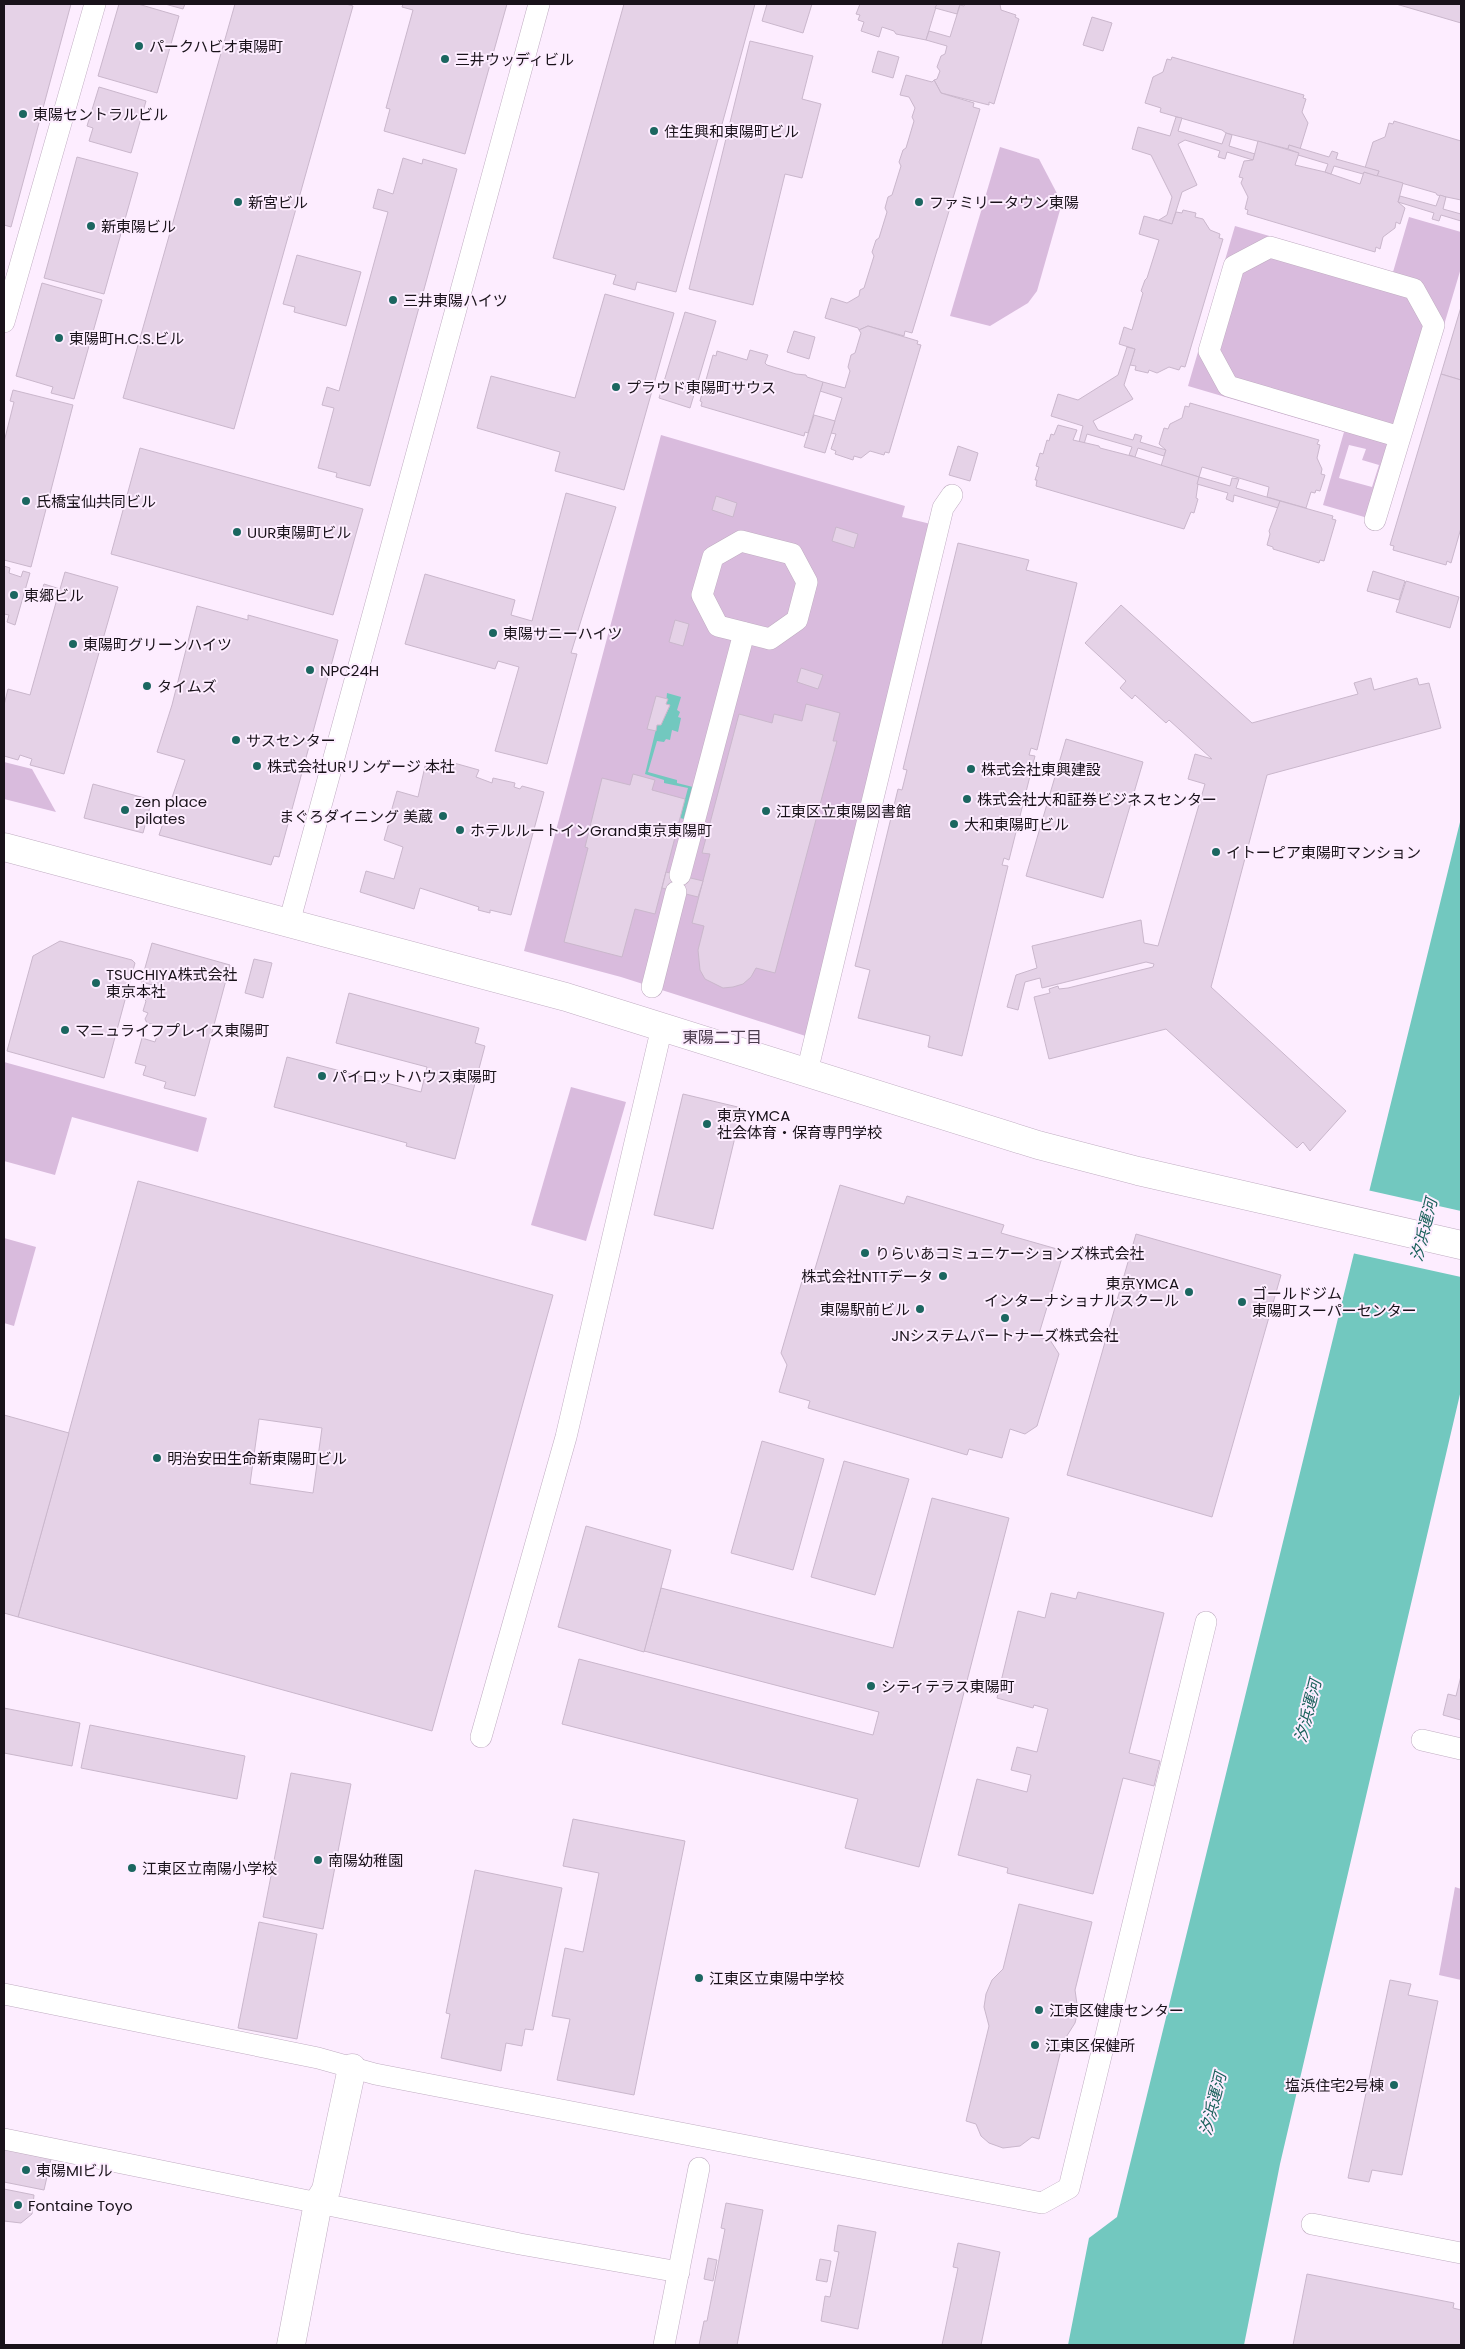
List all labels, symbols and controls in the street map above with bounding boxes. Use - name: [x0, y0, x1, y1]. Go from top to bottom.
- place label: パークハビオ東陽町: [149, 36, 283, 57]
- marker: パークハビオ東陽町: [133, 40, 145, 52]
- place label: 三井ウッディビル: [455, 49, 574, 70]
- marker: 三井ウッディビル: [439, 53, 451, 65]
- place label: 東陽セントラルビル: [33, 104, 168, 125]
- marker: 東陽セントラルビル: [17, 108, 29, 120]
- place label: 住生興和東陽町ビル: [664, 121, 799, 142]
- marker: 住生興和東陽町ビル: [648, 125, 660, 137]
- place label: 新宮ビル: [248, 192, 308, 213]
- place label: ファミリータウン東陽: [929, 192, 1079, 213]
- marker: 新宮ビル: [232, 196, 244, 208]
- marker: ファミリータウン東陽: [913, 196, 925, 208]
- place label: 新東陽ビル: [101, 216, 176, 237]
- marker: 新東陽ビル: [85, 220, 97, 232]
- place label: 三井東陽ハイツ: [403, 290, 508, 311]
- marker: 三井東陽ハイツ: [387, 294, 399, 306]
- place label: 東陽町H.C.S.ビル: [69, 328, 184, 349]
- marker: 東陽町H.C.S.ビル: [53, 332, 65, 344]
- place label: プラウド東陽町サウス: [626, 377, 776, 398]
- marker: プラウド東陽町サウス: [610, 381, 622, 393]
- place label: 氏橋宝仙共同ビル: [36, 491, 156, 512]
- marker: 氏橋宝仙共同ビル: [20, 495, 32, 507]
- place label: UUR東陽町ビル: [247, 522, 351, 543]
- marker: UUR東陽町ビル: [231, 526, 243, 538]
- place label: 東郷ビル: [24, 585, 84, 606]
- marker: 東郷ビル: [8, 589, 20, 601]
- place label: 東陽サニーハイツ: [503, 623, 622, 644]
- marker: 東陽サニーハイツ: [487, 627, 499, 639]
- place label: 東陽町グリーンハイツ: [83, 634, 232, 655]
- marker: 東陽町グリーンハイツ: [67, 638, 79, 650]
- place label: NPC24H: [320, 660, 379, 681]
- marker: NPC24H: [304, 664, 316, 676]
- place label: タイムズ: [157, 676, 217, 697]
- marker: タイムズ: [141, 680, 153, 692]
- place label: サスセンター: [246, 730, 336, 751]
- marker: サスセンター: [230, 734, 242, 746]
- place label: 株式会社URリンゲージ 本社: [267, 756, 455, 777]
- place label: 株式会社東興建設: [981, 759, 1101, 780]
- marker: 株式会社URリンゲージ 本社: [251, 760, 263, 772]
- marker: 株式会社東興建設: [965, 763, 977, 775]
- place label: 株式会社大和証券ビジネスセンター: [977, 789, 1217, 810]
- place label: zen place pilates: [135, 791, 207, 829]
- marker: 株式会社大和証券ビジネスセンター: [961, 793, 973, 805]
- place label: 江東区立東陽図書館: [776, 801, 911, 822]
- marker: zen place pilates: [119, 804, 131, 816]
- marker: 江東区立東陽図書館: [760, 805, 772, 817]
- place label: まぐろダイニング 美蔵: [279, 806, 433, 827]
- marker: まぐろダイニング 美蔵: [437, 810, 449, 822]
- place label: 大和東陽町ビル: [964, 814, 1069, 835]
- marker: 大和東陽町ビル: [948, 818, 960, 830]
- place label: ホテルルートインGrand東京東陽町: [470, 820, 712, 841]
- marker: ホテルルートインGrand東京東陽町: [454, 824, 466, 836]
- place label: イトーピア東陽町マンション: [1226, 842, 1421, 863]
- marker: イトーピア東陽町マンション: [1210, 846, 1222, 858]
- place label: TSUCHIYA株式会社 東京本社: [106, 964, 238, 1002]
- marker: TSUCHIYA株式会社 東京本社: [90, 977, 102, 989]
- place label: マニュライフプレイス東陽町: [75, 1020, 270, 1041]
- marker: マニュライフプレイス東陽町: [59, 1024, 71, 1036]
- district label: 東陽二丁目: [682, 1026, 762, 1049]
- place label: パイロットハウス東陽町: [332, 1066, 497, 1087]
- marker: パイロットハウス東陽町: [316, 1070, 328, 1082]
- place label: 東京YMCA 社会体育・保育専門学校: [717, 1105, 882, 1143]
- marker: 東京YMCA 社会体育・保育専門学校: [701, 1118, 713, 1130]
- water label: 汐浜運河: [1405, 1193, 1444, 1264]
- place label: りらいあコミュニケーションズ株式会社: [875, 1243, 1144, 1264]
- marker: りらいあコミュニケーションズ株式会社: [859, 1247, 871, 1259]
- place label: 株式会社NTTデータ: [801, 1266, 933, 1287]
- marker: 株式会社NTTデータ: [937, 1270, 949, 1282]
- place label: 東京YMCA インターナショナルスクール: [984, 1273, 1179, 1311]
- place label: ゴールドジム 東陽町スーパーセンター: [1252, 1283, 1417, 1321]
- marker: 東京YMCA インターナショナルスクール: [1183, 1286, 1195, 1298]
- marker: ゴールドジム 東陽町スーパーセンター: [1236, 1296, 1248, 1308]
- place label: 東陽駅前ビル: [820, 1299, 910, 1320]
- marker: 東陽駅前ビル: [914, 1303, 926, 1315]
- marker: JNシステムパートナーズ株式会社: [999, 1312, 1011, 1324]
- place label: JNシステムパートナーズ株式会社: [891, 1325, 1119, 1346]
- place label: 明治安田生命新東陽町ビル: [167, 1448, 347, 1469]
- marker: 明治安田生命新東陽町ビル: [151, 1452, 163, 1464]
- water label: 汐浜運河: [1289, 1674, 1328, 1745]
- place label: シティテラス東陽町: [881, 1676, 1015, 1697]
- marker: シティテラス東陽町: [865, 1680, 877, 1692]
- place label: 南陽幼稚園: [328, 1850, 403, 1871]
- marker: 南陽幼稚園: [312, 1854, 324, 1866]
- place label: 江東区立南陽小学校: [142, 1858, 277, 1879]
- marker: 江東区立南陽小学校: [126, 1862, 138, 1874]
- place label: 江東区立東陽中学校: [709, 1968, 844, 1989]
- marker: 江東区立東陽中学校: [693, 1972, 705, 1984]
- place label: 江東区健康センター: [1049, 2000, 1184, 2021]
- marker: 江東区健康センター: [1033, 2004, 1045, 2016]
- place label: 江東区保健所: [1045, 2035, 1135, 2056]
- marker: 江東区保健所: [1029, 2039, 1041, 2051]
- water label: 汐浜運河: [1194, 2067, 1233, 2138]
- place label: 塩浜住宅2号棟: [1285, 2075, 1384, 2096]
- marker: 塩浜住宅2号棟: [1388, 2079, 1400, 2091]
- place label: 東陽MIビル: [36, 2160, 113, 2181]
- marker: 東陽MIビル: [20, 2164, 32, 2176]
- place label: Fontaine Toyo: [28, 2195, 133, 2216]
- marker: Fontaine Toyo: [12, 2199, 24, 2211]

